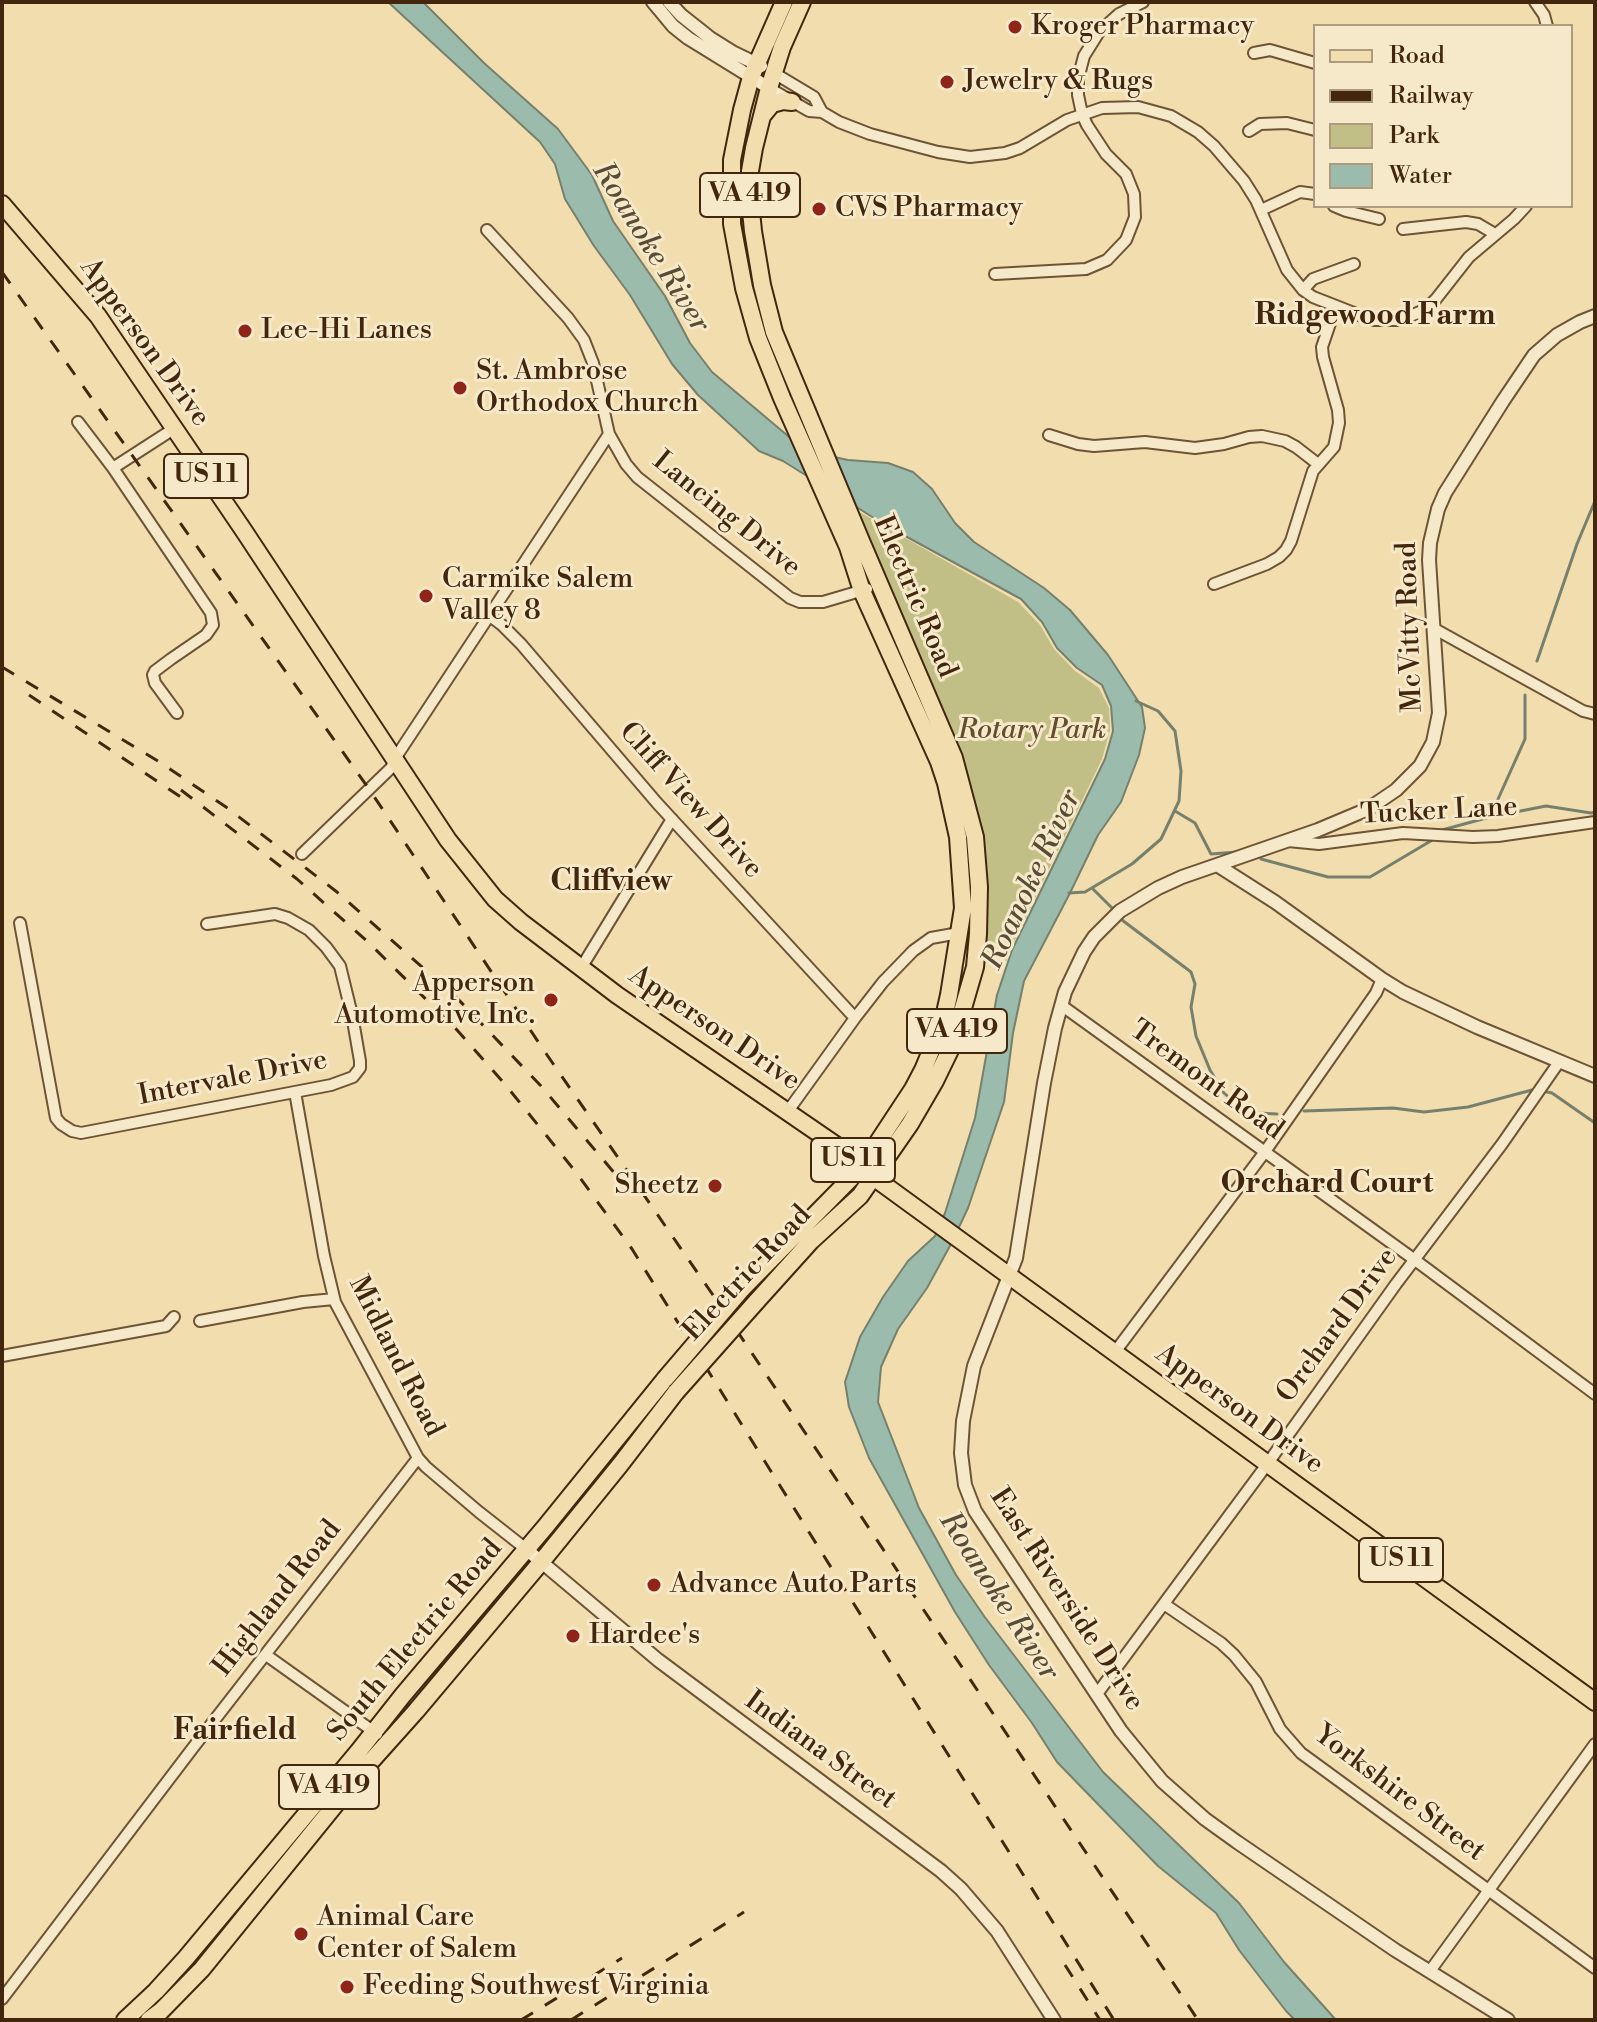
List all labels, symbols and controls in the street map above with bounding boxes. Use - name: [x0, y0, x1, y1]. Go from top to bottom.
- place label: Kroger Pharmacy: [1031, 10, 1254, 44]
- marker: Kroger Pharmacy: [1006, 18, 1024, 36]
- legend: [1313, 24, 1573, 208]
- text: Road: [1389, 41, 1445, 71]
- place label: Jewelry & Rugs: [963, 65, 1153, 99]
- marker: Jewelry & Rugs: [938, 73, 956, 91]
- text: Railway: [1389, 81, 1474, 111]
- text: Park: [1389, 121, 1439, 151]
- water label: Roanoke River: [583, 156, 717, 340]
- text: Water: [1389, 161, 1452, 191]
- road number: VA 419: [700, 173, 800, 217]
- place label: CVS Pharmacy: [835, 192, 1023, 226]
- marker: CVS Pharmacy: [810, 200, 828, 218]
- street label: Apperson Drive: [72, 252, 216, 434]
- district label: Ridgewood Farm: [1255, 299, 1495, 335]
- place label: Lee-Hi Lanes: [261, 314, 432, 348]
- marker: Lee-Hi Lanes: [236, 322, 254, 340]
- place label: St. Ambrose Orthodox Church: [476, 355, 699, 421]
- marker: St. Ambrose Orthodox Church: [451, 379, 469, 397]
- street label: Lancing Drive: [645, 445, 807, 585]
- road number: US 11: [164, 454, 248, 498]
- street label: Electric Road: [865, 511, 963, 683]
- street label: McVitty Road: [1391, 541, 1431, 713]
- place label: Carmike Salem Valley 8: [442, 563, 633, 629]
- marker: Carmike Salem Valley 8: [417, 587, 435, 605]
- park label: Rotary Park: [958, 714, 1106, 748]
- street label: Cliff View Drive: [611, 716, 769, 886]
- water label: Roanoke River: [976, 785, 1090, 975]
- street label: Tucker Lane: [1360, 791, 1518, 833]
- district label: Cliffview: [550, 865, 672, 901]
- street label: Apperson Drive: [622, 959, 806, 1099]
- place label: Apperson Automotive Inc.: [334, 967, 535, 1033]
- marker: Apperson Automotive Inc.: [542, 991, 560, 1009]
- road number: VA 419: [907, 1009, 1007, 1053]
- street label: Tremont Road: [1122, 1014, 1290, 1148]
- street label: Intervale Drive: [136, 1044, 330, 1114]
- road number: US 11: [811, 1138, 895, 1182]
- district label: Orchard Court: [1221, 1167, 1433, 1203]
- place label: Sheetz: [615, 1169, 699, 1203]
- marker: Sheetz: [706, 1177, 724, 1195]
- street label: Electric Road: [677, 1199, 819, 1349]
- street label: Orchard Drive: [1271, 1242, 1405, 1410]
- street label: Midland Road: [340, 1271, 450, 1443]
- street label: Apperson Drive: [1148, 1338, 1330, 1482]
- street label: East Riverside Drive: [981, 1482, 1151, 1718]
- water label: Roanoke River: [930, 1506, 1066, 1688]
- street label: Highland Road: [207, 1514, 349, 1684]
- street label: South Electric Road: [322, 1533, 510, 1749]
- road number: US 11: [1359, 1538, 1443, 1582]
- place label: Advance Auto Parts: [670, 1568, 917, 1602]
- marker: Advance Auto Parts: [645, 1576, 663, 1594]
- place label: Hardee's: [589, 1619, 700, 1653]
- marker: Hardee's: [564, 1627, 582, 1645]
- street label: Indiana Street: [738, 1685, 902, 1817]
- district label: Fairfield: [173, 1714, 297, 1750]
- street label: Yorkshire Street: [1307, 1719, 1491, 1869]
- road number: VA 419: [279, 1765, 379, 1809]
- place label: Animal Care Center of Salem: [317, 1901, 517, 1967]
- marker: Animal Care Center of Salem: [292, 1925, 310, 1943]
- place label: Feeding Southwest Virginia: [363, 1970, 709, 2004]
- marker: Feeding Southwest Virginia: [338, 1978, 356, 1996]

